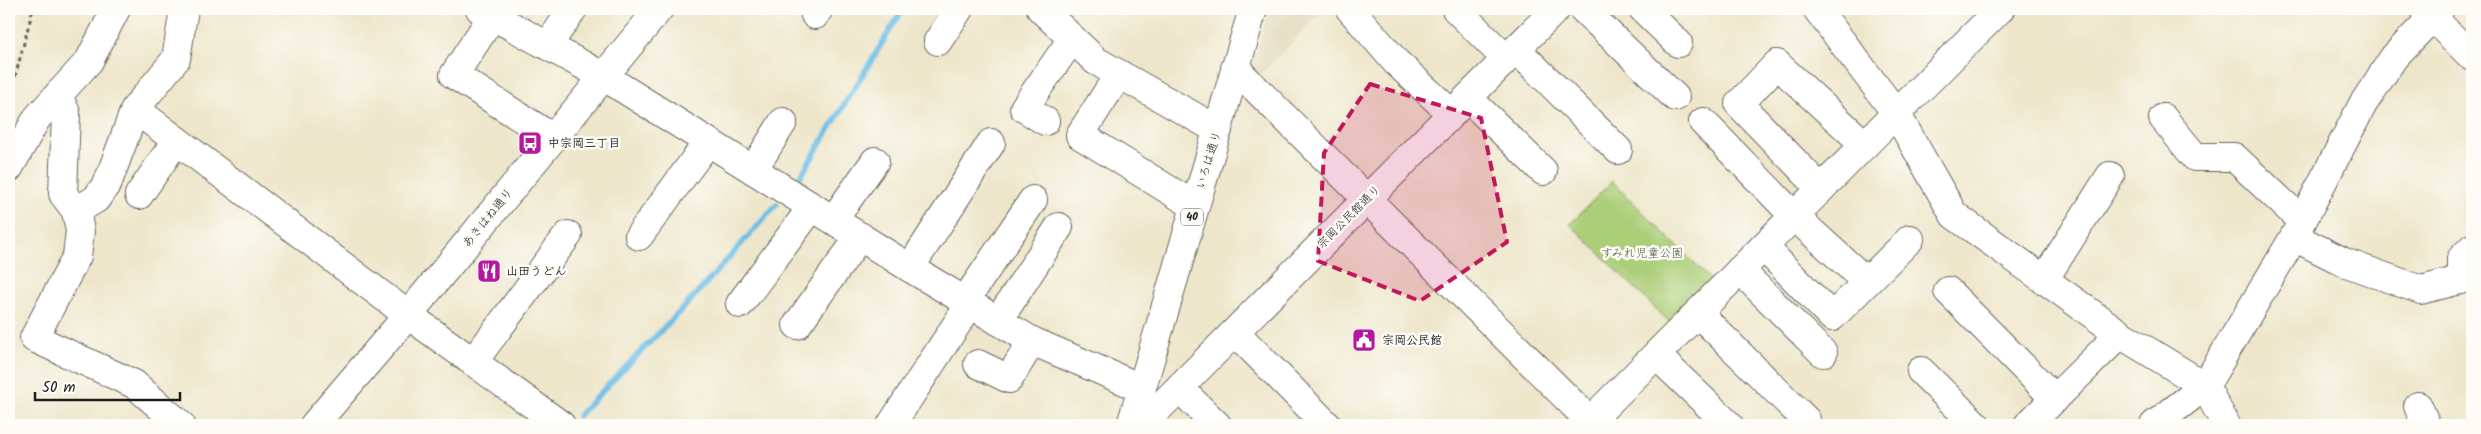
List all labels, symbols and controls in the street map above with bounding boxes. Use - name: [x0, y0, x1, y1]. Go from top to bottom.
- street label: いろは通り: [1191, 129, 1227, 191]
- bus stop icon: 中宗岡三丁目: [517, 130, 543, 156]
- place label: 中宗岡三丁目: [548, 134, 620, 153]
- street label: 宗岡公民館通り: [1313, 181, 1385, 253]
- street label: あきはね通り: [458, 184, 518, 252]
- road number: 40: [1181, 208, 1203, 226]
- park label: すみれ児童公園: [1600, 244, 1684, 263]
- restaurant icon: 山田うどん: [476, 258, 502, 284]
- place label: 山田うどん: [506, 262, 566, 281]
- public building icon: 宗岡公民館: [1351, 327, 1377, 353]
- place label: 宗岡公民館: [1382, 331, 1442, 350]
- scale bar: [35, 369, 180, 401]
- text: 50 m: [42, 376, 76, 400]

